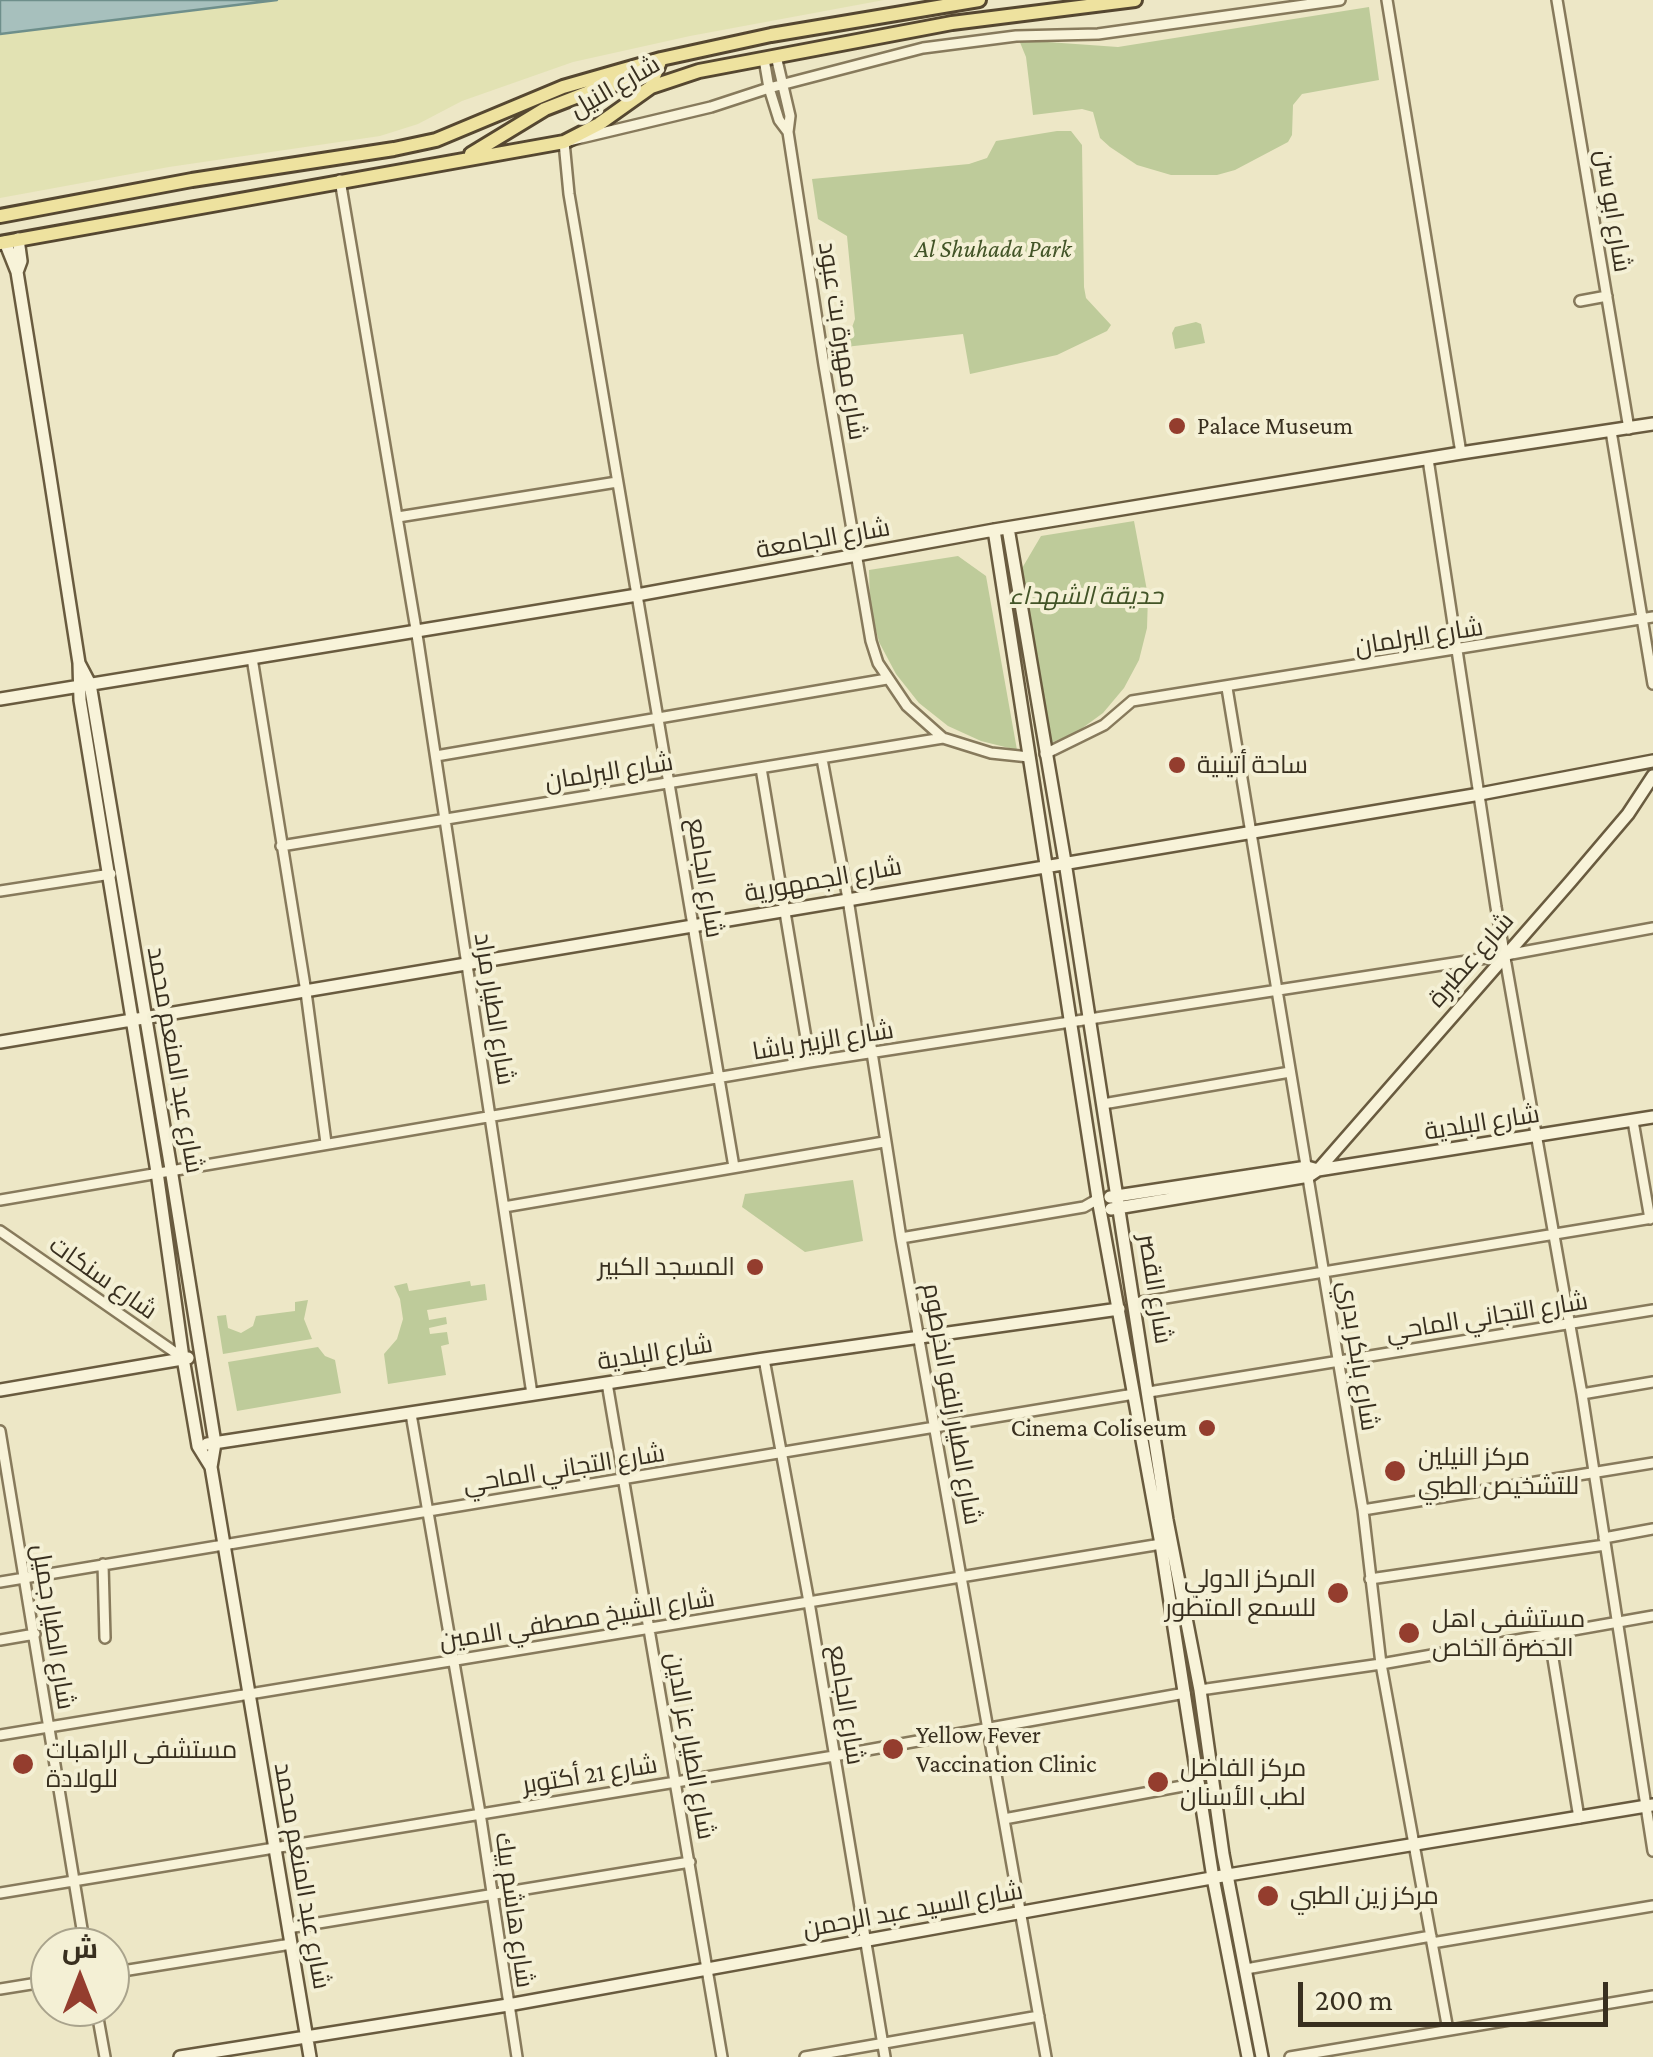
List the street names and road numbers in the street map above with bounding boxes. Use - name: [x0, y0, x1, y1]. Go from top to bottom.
- street label: شارع النيل: [565, 49, 665, 125]
- street label: شارع ابو سن: [1589, 148, 1637, 274]
- street label: شارع مهيرة بت عبود: [812, 240, 872, 442]
- street label: شارع الجامعة: [754, 512, 892, 566]
- street label: شارع البرلمان: [1353, 612, 1485, 662]
- street label: شارع البرلمان: [543, 747, 675, 797]
- street label: شارع الجامع: [681, 816, 729, 940]
- street label: شارع الجمهورية: [742, 851, 904, 909]
- street label: شارع عطبرة: [1422, 906, 1520, 1014]
- street label: شارع الطيار مراد: [467, 931, 521, 1087]
- street label: شارع عبد المنعم محمد: [140, 944, 210, 1176]
- street label: شارع الزبير باشا: [750, 1015, 896, 1067]
- street label: شارع البلدية: [1422, 1099, 1542, 1147]
- street label: شارع سنكات: [43, 1230, 163, 1326]
- street label: شارع القصر: [1132, 1232, 1178, 1346]
- street label: شارع بابكر بدري: [1331, 1279, 1385, 1433]
- street label: شارع الطيار زلفو الخرطوم: [916, 1281, 988, 1527]
- street label: شارع التجاني الماحي: [1384, 1286, 1590, 1348]
- street label: شارع البلدية: [595, 1329, 715, 1377]
- street label: شارع التجاني الماحي: [461, 1438, 667, 1500]
- street label: شارع الطيار جميل: [25, 1542, 81, 1712]
- street label: شارع الشيخ مصطفي الامين: [437, 1583, 717, 1657]
- street label: شارع الجامع: [822, 1643, 870, 1767]
- street label: شارع الطيار عز الدين: [659, 1650, 721, 1842]
- street label: شارع 21 أكتوبر: [520, 1750, 660, 1800]
- street label: شارع عبد المنعم محمد: [267, 1760, 337, 1992]
- street label: شارع هاشم بيك: [488, 1830, 540, 1990]
- street label: شارع السيد عبد الرحمن: [801, 1876, 1025, 1944]

